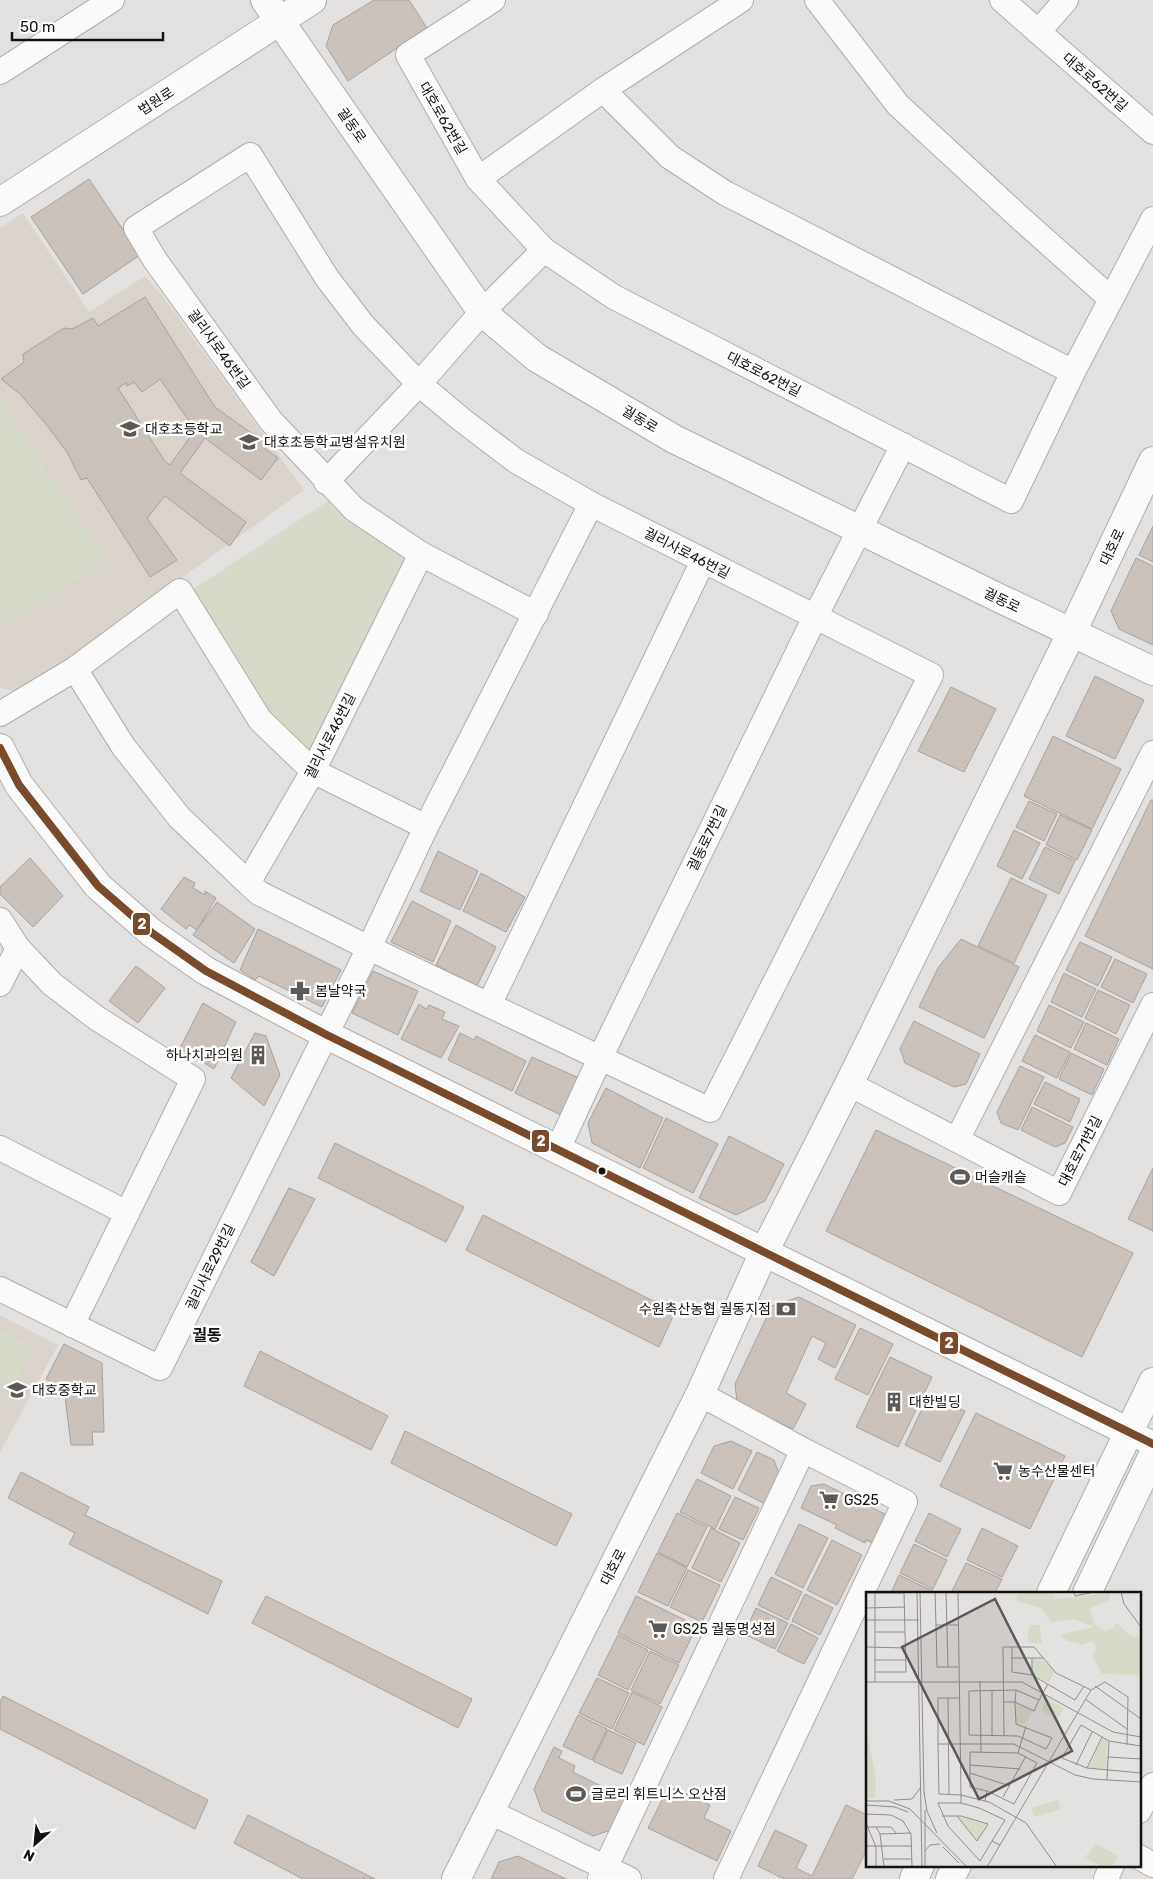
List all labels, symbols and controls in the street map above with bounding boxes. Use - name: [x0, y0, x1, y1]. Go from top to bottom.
- scale bar: [12, 10, 164, 42]
- text: 50 m: [20, 18, 55, 36]
- street label: 대호로62번길: [1059, 49, 1131, 115]
- street label: 대호로62번길: [415, 79, 470, 158]
- street label: 법원로: [135, 84, 177, 119]
- street label: 궐동로: [334, 105, 370, 146]
- street label: 궐리사로46번길: [184, 306, 253, 392]
- street label: 대호로62번길: [724, 348, 804, 400]
- street label: 궐동로: [619, 402, 661, 437]
- school or university icon: 대호초등학교: [119, 418, 141, 440]
- place label: 대호초등학교: [145, 421, 222, 438]
- school or university icon: 대호초등학교병설유치원: [238, 431, 260, 453]
- place label: 대호초등학교병설유치원: [264, 434, 406, 451]
- street label: 궐리사로46번길: [641, 524, 733, 582]
- street label: 대호로: [1097, 526, 1128, 568]
- street label: 궐동로: [981, 584, 1023, 617]
- street label: 궐리사로46번길: [301, 690, 359, 782]
- street label: 궐동로7번길: [684, 802, 731, 874]
- line badge: 2: [132, 912, 151, 936]
- text: 2: [137, 916, 147, 933]
- pharmacy icon: 봄날약국: [289, 980, 311, 1002]
- place label: 봄날약국: [315, 983, 367, 1000]
- building icon: 하나치과의원: [247, 1044, 269, 1066]
- place label: 하나치과의원: [166, 1047, 243, 1064]
- street label: 대호로71번길: [1055, 1113, 1106, 1190]
- line badge: 2: [531, 1129, 550, 1153]
- text: 2: [536, 1133, 546, 1150]
- unlabelled marker: [597, 1166, 607, 1176]
- sports icon: 머슬캐슬: [949, 1166, 971, 1188]
- place label: 머슬캐슬: [975, 1169, 1027, 1186]
- street label: 궐리사로29번길: [182, 1221, 239, 1313]
- bank icon: 수원축산농협 궐동지점: [775, 1298, 797, 1320]
- place label: 수원축산농협 궐동지점: [639, 1301, 771, 1318]
- district label: 궐동: [192, 1326, 222, 1345]
- line badge: 2: [939, 1331, 959, 1355]
- text: 2: [944, 1335, 954, 1352]
- school or university icon: 대호중학교: [6, 1379, 28, 1401]
- place label: 대호중학교: [32, 1382, 97, 1399]
- building icon: 대한빌딩: [883, 1391, 905, 1413]
- place label: 대한빌딩: [909, 1394, 961, 1411]
- supermarket icon: 농수산물센터: [992, 1460, 1014, 1482]
- place label: 농수산물센터: [1018, 1463, 1095, 1480]
- supermarket icon: GS25: [818, 1489, 840, 1511]
- place label: GS25: [844, 1492, 879, 1509]
- street label: 대호로: [597, 1546, 630, 1588]
- inset map: [866, 1592, 1140, 1866]
- supermarket icon: GS25 궐동명성점: [647, 1618, 669, 1640]
- place label: GS25 궐동명성점: [673, 1621, 776, 1638]
- sports icon: 글로리 휘트니스 오산점: [565, 1783, 587, 1805]
- place label: 글로리 휘트니스 오산점: [591, 1786, 727, 1803]
- north arrow: [10, 1819, 60, 1869]
- text: N: [21, 1845, 38, 1865]

